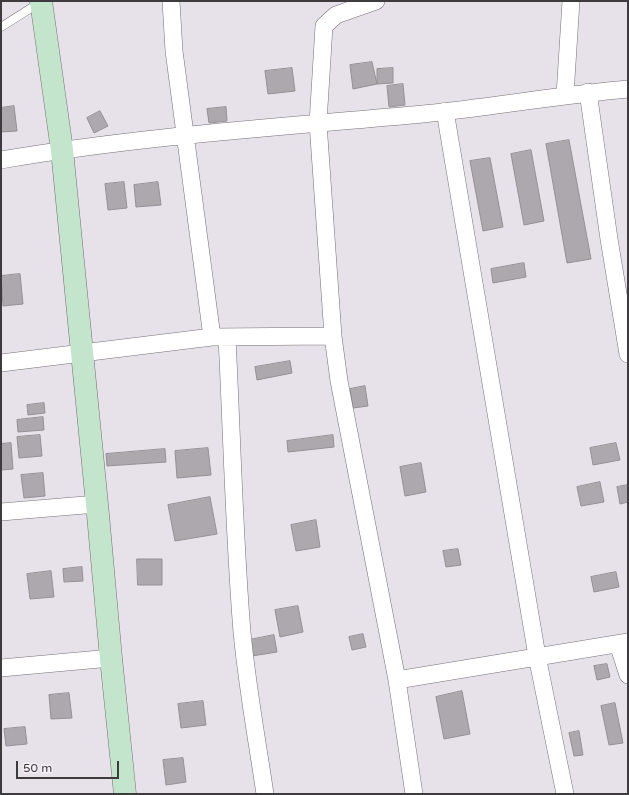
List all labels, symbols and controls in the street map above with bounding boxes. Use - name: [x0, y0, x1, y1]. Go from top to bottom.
- scale bar: [18, 753, 121, 779]
- text: 50 m: [23, 761, 52, 775]

